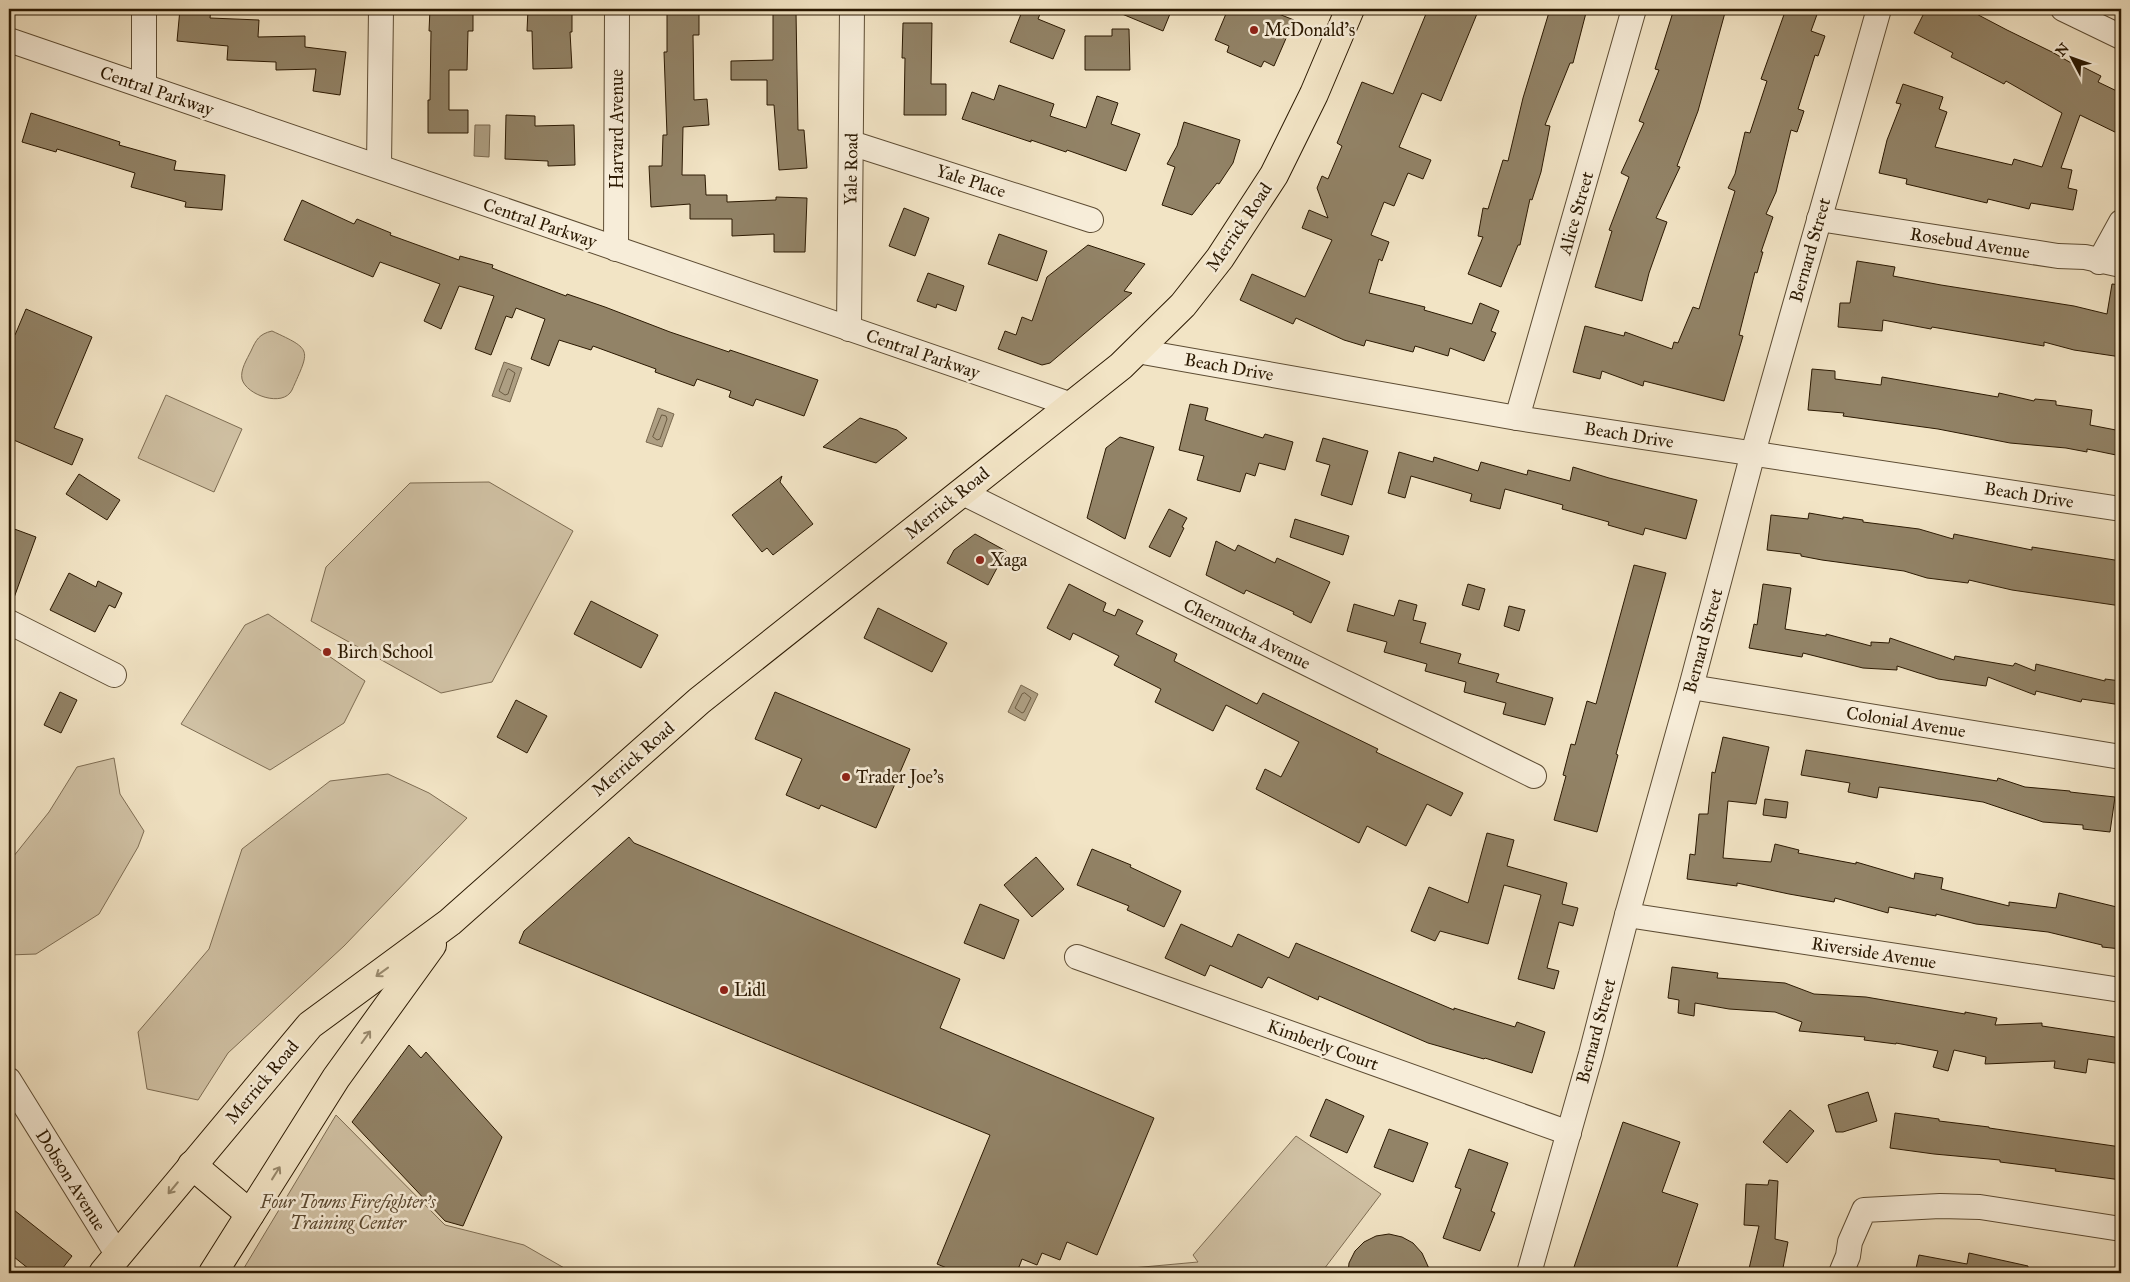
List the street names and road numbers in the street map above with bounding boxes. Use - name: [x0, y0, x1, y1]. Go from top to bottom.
- street label: Central Parkway: [97, 61, 217, 121]
- street label: Harvard Avenue: [606, 69, 628, 189]
- street label: Yale Road: [839, 133, 863, 205]
- street label: Yale Place: [933, 159, 1009, 203]
- street label: Alice Street: [1553, 168, 1599, 258]
- street label: Merrick Road: [1201, 178, 1277, 276]
- street label: Central Parkway: [480, 193, 600, 253]
- street label: Bernard Street: [1785, 195, 1836, 305]
- street label: Rosebud Avenue: [1909, 223, 2031, 263]
- street label: Central Parkway: [863, 324, 983, 384]
- street label: Beach Drive: [1183, 348, 1275, 386]
- street label: Beach Drive: [1583, 417, 1675, 453]
- street label: Merrick Road: [900, 462, 994, 544]
- street label: Beach Drive: [1983, 477, 2075, 513]
- street label: Bernard Street: [1678, 585, 1728, 696]
- street label: Chernucha Avenue: [1180, 594, 1314, 674]
- street label: Colonial Avenue: [1845, 702, 1967, 742]
- street label: Merrick Road: [587, 717, 679, 801]
- street label: Riverside Avenue: [1810, 932, 1938, 974]
- street label: Bernard Street: [1571, 975, 1621, 1086]
- street label: Kimberly Court: [1264, 1015, 1382, 1076]
- street label: Merrick Road: [221, 1036, 303, 1128]
- street label: Dobson Avenue: [31, 1125, 111, 1235]

